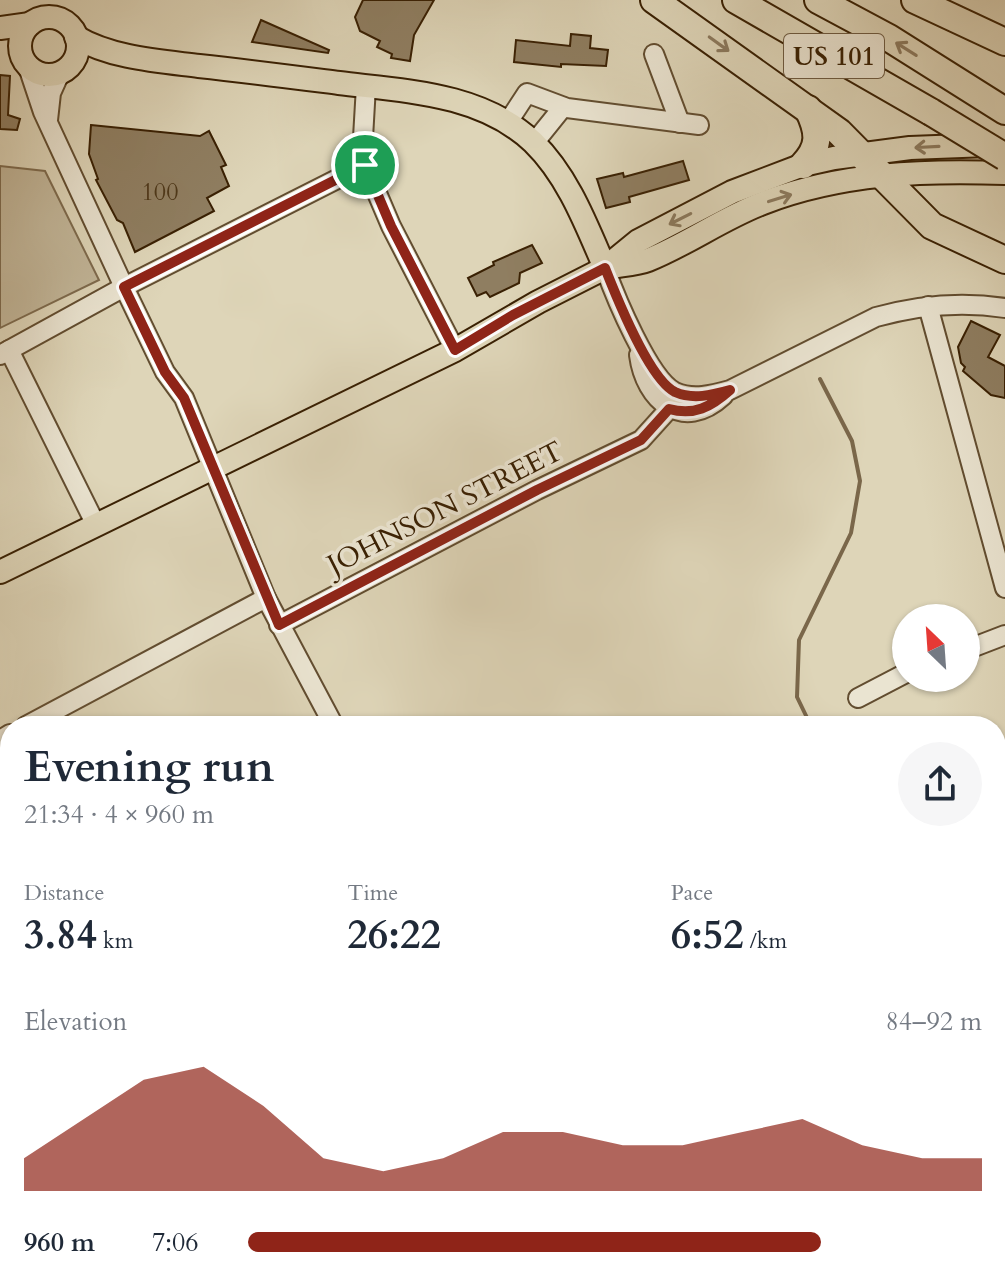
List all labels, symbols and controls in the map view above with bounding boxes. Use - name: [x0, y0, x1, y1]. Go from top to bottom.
- road number: US 101: [784, 34, 884, 78]
- one-way arrow: [708, 35, 729, 52]
- one-way arrow: [895, 40, 917, 57]
- pin: [331, 131, 399, 199]
- one-way arrow: [914, 140, 941, 155]
- icon: arrive: [343, 143, 387, 187]
- house number: 100: [142, 176, 178, 209]
- one-way arrow: [766, 190, 792, 205]
- one-way arrow: [669, 212, 693, 227]
- street label: JOHNSON STREET: [317, 432, 569, 586]
- north arrow: [892, 604, 980, 692]
- map controls: [892, 604, 980, 692]
- text: Evening run: [24, 737, 274, 797]
- button: share: [898, 742, 982, 826]
- text: 21:34 · 4 × 960 m: [24, 797, 214, 832]
- text: Distance: [24, 878, 104, 908]
- text: Time: [347, 878, 398, 908]
- text: Pace: [671, 878, 713, 908]
- text: 3.84: [24, 908, 97, 963]
- text: 26:22: [347, 908, 441, 963]
- text: 6:52: [671, 908, 744, 963]
- text: km: [97, 926, 133, 956]
- text: /km: [744, 926, 787, 956]
- text: Elevation: [24, 1004, 127, 1039]
- text: 84–92 m: [885, 1004, 982, 1039]
- text: 960 m: [24, 1225, 95, 1260]
- text: 7:06: [152, 1225, 199, 1260]

